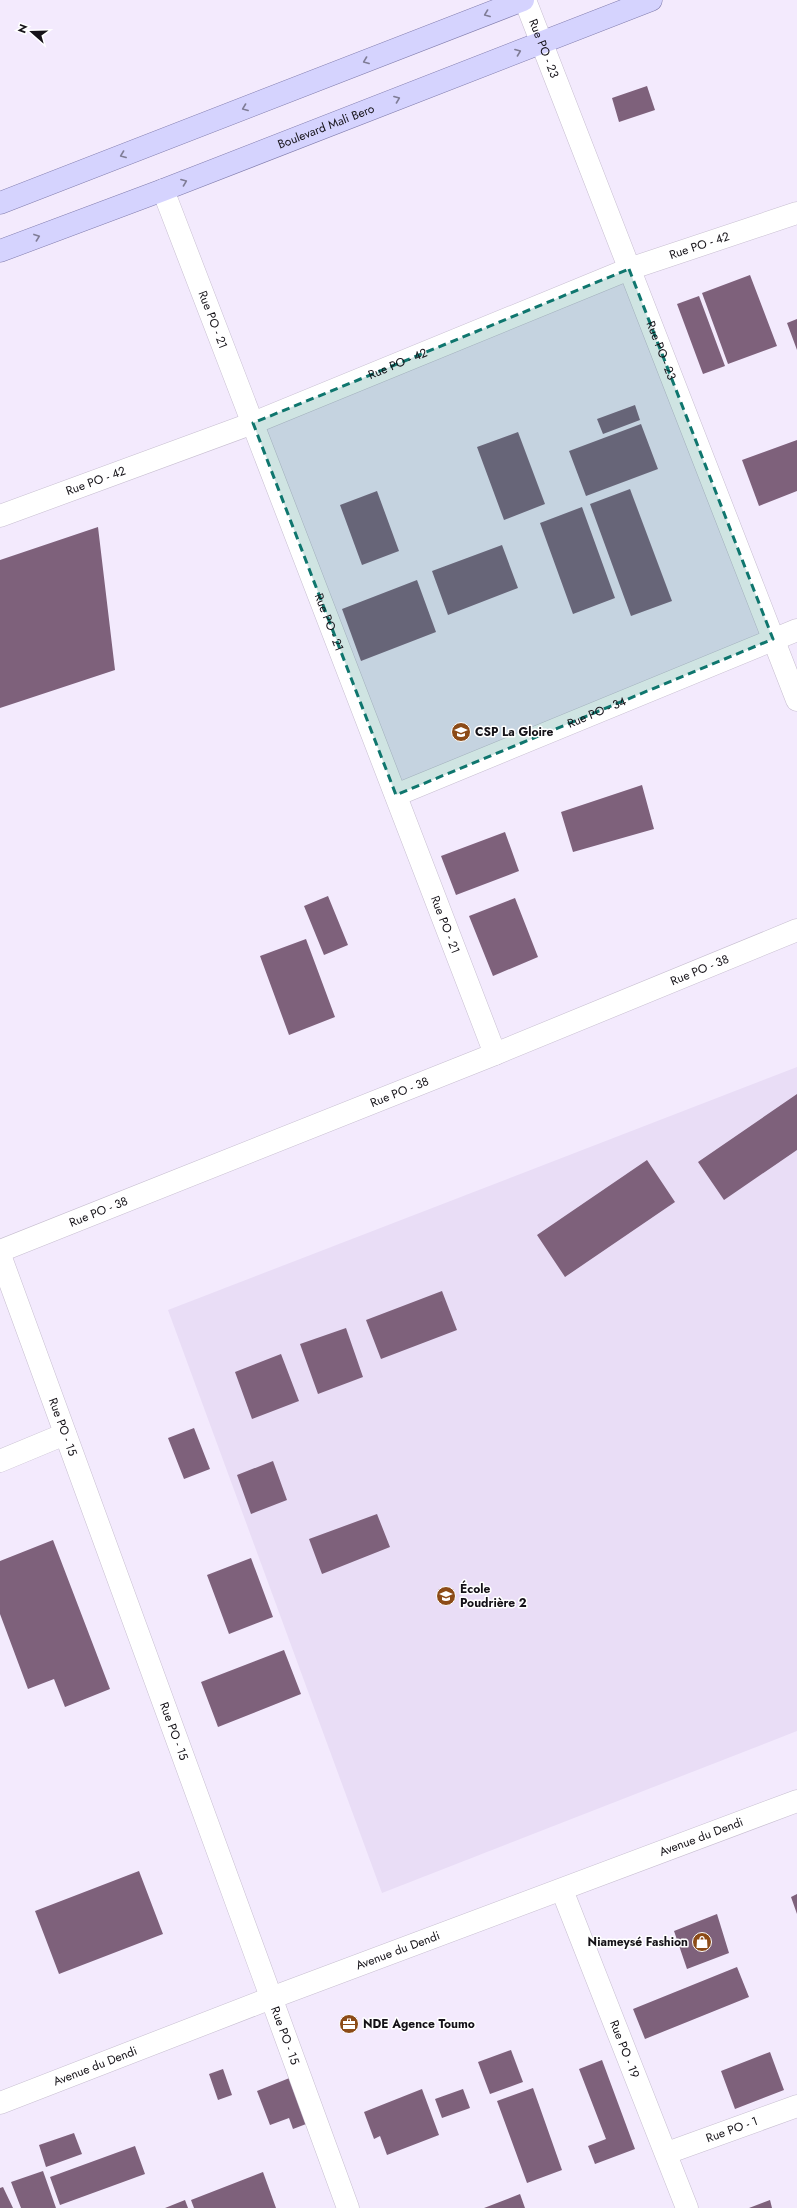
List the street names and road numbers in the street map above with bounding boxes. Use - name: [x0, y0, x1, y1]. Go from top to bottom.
- street label: Rue PO - 23: [524, 16, 564, 81]
- street label: Boulevard Mali Bero: [275, 99, 377, 153]
- street label: Rue PO - 42: [667, 227, 732, 264]
- street label: Rue PO - 21: [194, 288, 232, 351]
- street label: Rue PO - 23: [642, 318, 681, 383]
- street label: Rue PO - 42: [365, 343, 430, 384]
- street label: Rue PO - 42: [63, 462, 128, 500]
- street label: Rue PO - 21: [310, 591, 348, 654]
- street label: Rue PO - 34: [564, 692, 629, 733]
- street label: Rue PO - 21: [426, 893, 465, 956]
- street label: Rue PO - 38: [668, 950, 732, 990]
- street label: Rue PO - 38: [367, 1072, 432, 1112]
- street label: Rue PO - 38: [66, 1192, 131, 1232]
- street label: Rue PO - 15: [44, 1395, 82, 1459]
- street label: Rue PO - 15: [155, 1700, 193, 1763]
- street label: Avenue du Dendi: [657, 1813, 746, 1861]
- street label: Avenue du Dendi: [353, 1927, 442, 1974]
- street label: Rue PO - 15: [266, 2004, 304, 2067]
- street label: Rue PO - 19: [605, 2017, 644, 2081]
- street label: Avenue du Dendi: [51, 2042, 140, 2091]
- street label: Rue PO - 1: [703, 2112, 760, 2147]

